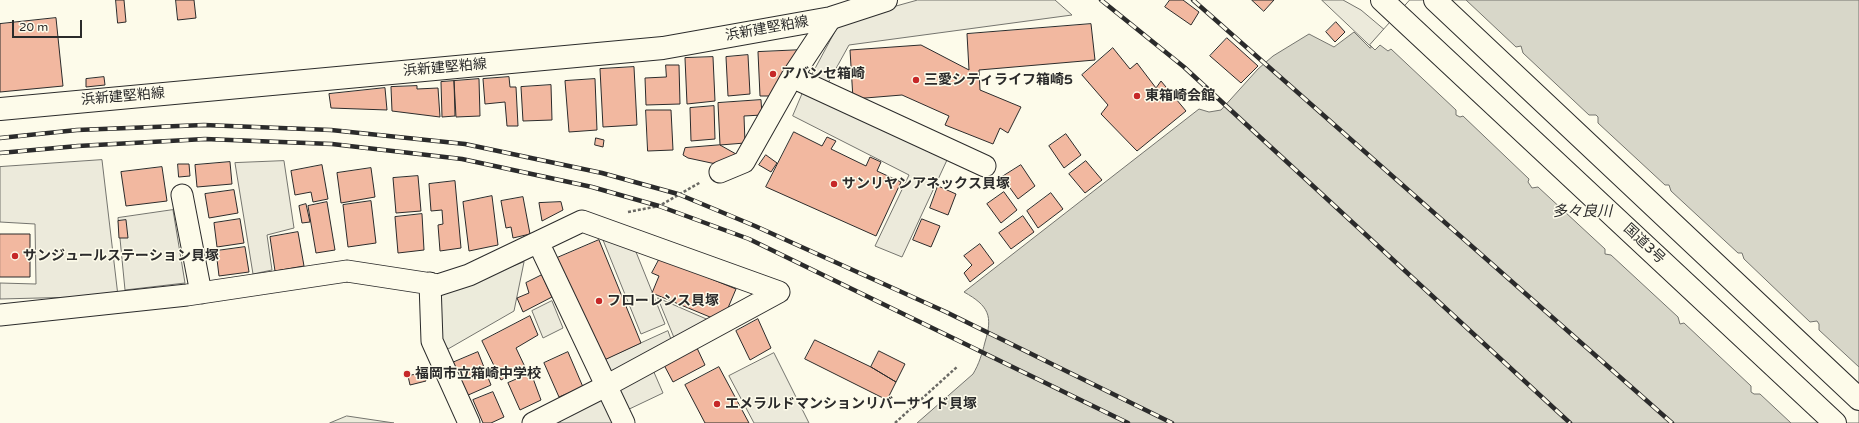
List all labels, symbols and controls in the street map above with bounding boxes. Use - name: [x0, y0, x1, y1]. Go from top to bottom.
- scale bar: [14, 12, 84, 38]
- street label: 浜新建堅粕線: [724, 13, 810, 45]
- text: 20 m: [19, 20, 48, 34]
- street label: 浜新建堅粕線: [402, 56, 488, 80]
- place label: アバンセ箱崎: [781, 66, 865, 82]
- marker: アバンセ箱崎: [768, 69, 778, 79]
- place label: 三愛シティライフ箱崎5: [924, 72, 1073, 88]
- marker: 三愛シティライフ箱崎5: [911, 75, 921, 85]
- street label: 浜新建堅粕線: [80, 85, 166, 109]
- place label: 東箱崎会館: [1145, 88, 1215, 104]
- marker: 東箱崎会館: [1132, 91, 1142, 101]
- place label: サンリヤンアネックス貝塚: [842, 176, 1010, 192]
- marker: サンリヤンアネックス貝塚: [829, 179, 839, 189]
- water label: 多々良川: [1552, 203, 1612, 221]
- street label: 国道3号: [1620, 221, 1668, 267]
- place label: サンジュールステーション貝塚: [23, 248, 219, 264]
- marker: サンジュールステーション貝塚: [10, 251, 20, 261]
- place label: フローレンス貝塚: [607, 293, 719, 309]
- marker: フローレンス貝塚: [594, 296, 604, 306]
- place label: 福岡市立箱崎中学校: [415, 366, 541, 382]
- marker: 福岡市立箱崎中学校: [402, 369, 412, 379]
- place label: エメラルドマンションリバーサイド貝塚: [725, 396, 977, 412]
- marker: エメラルドマンションリバーサイド貝塚: [712, 399, 722, 409]

